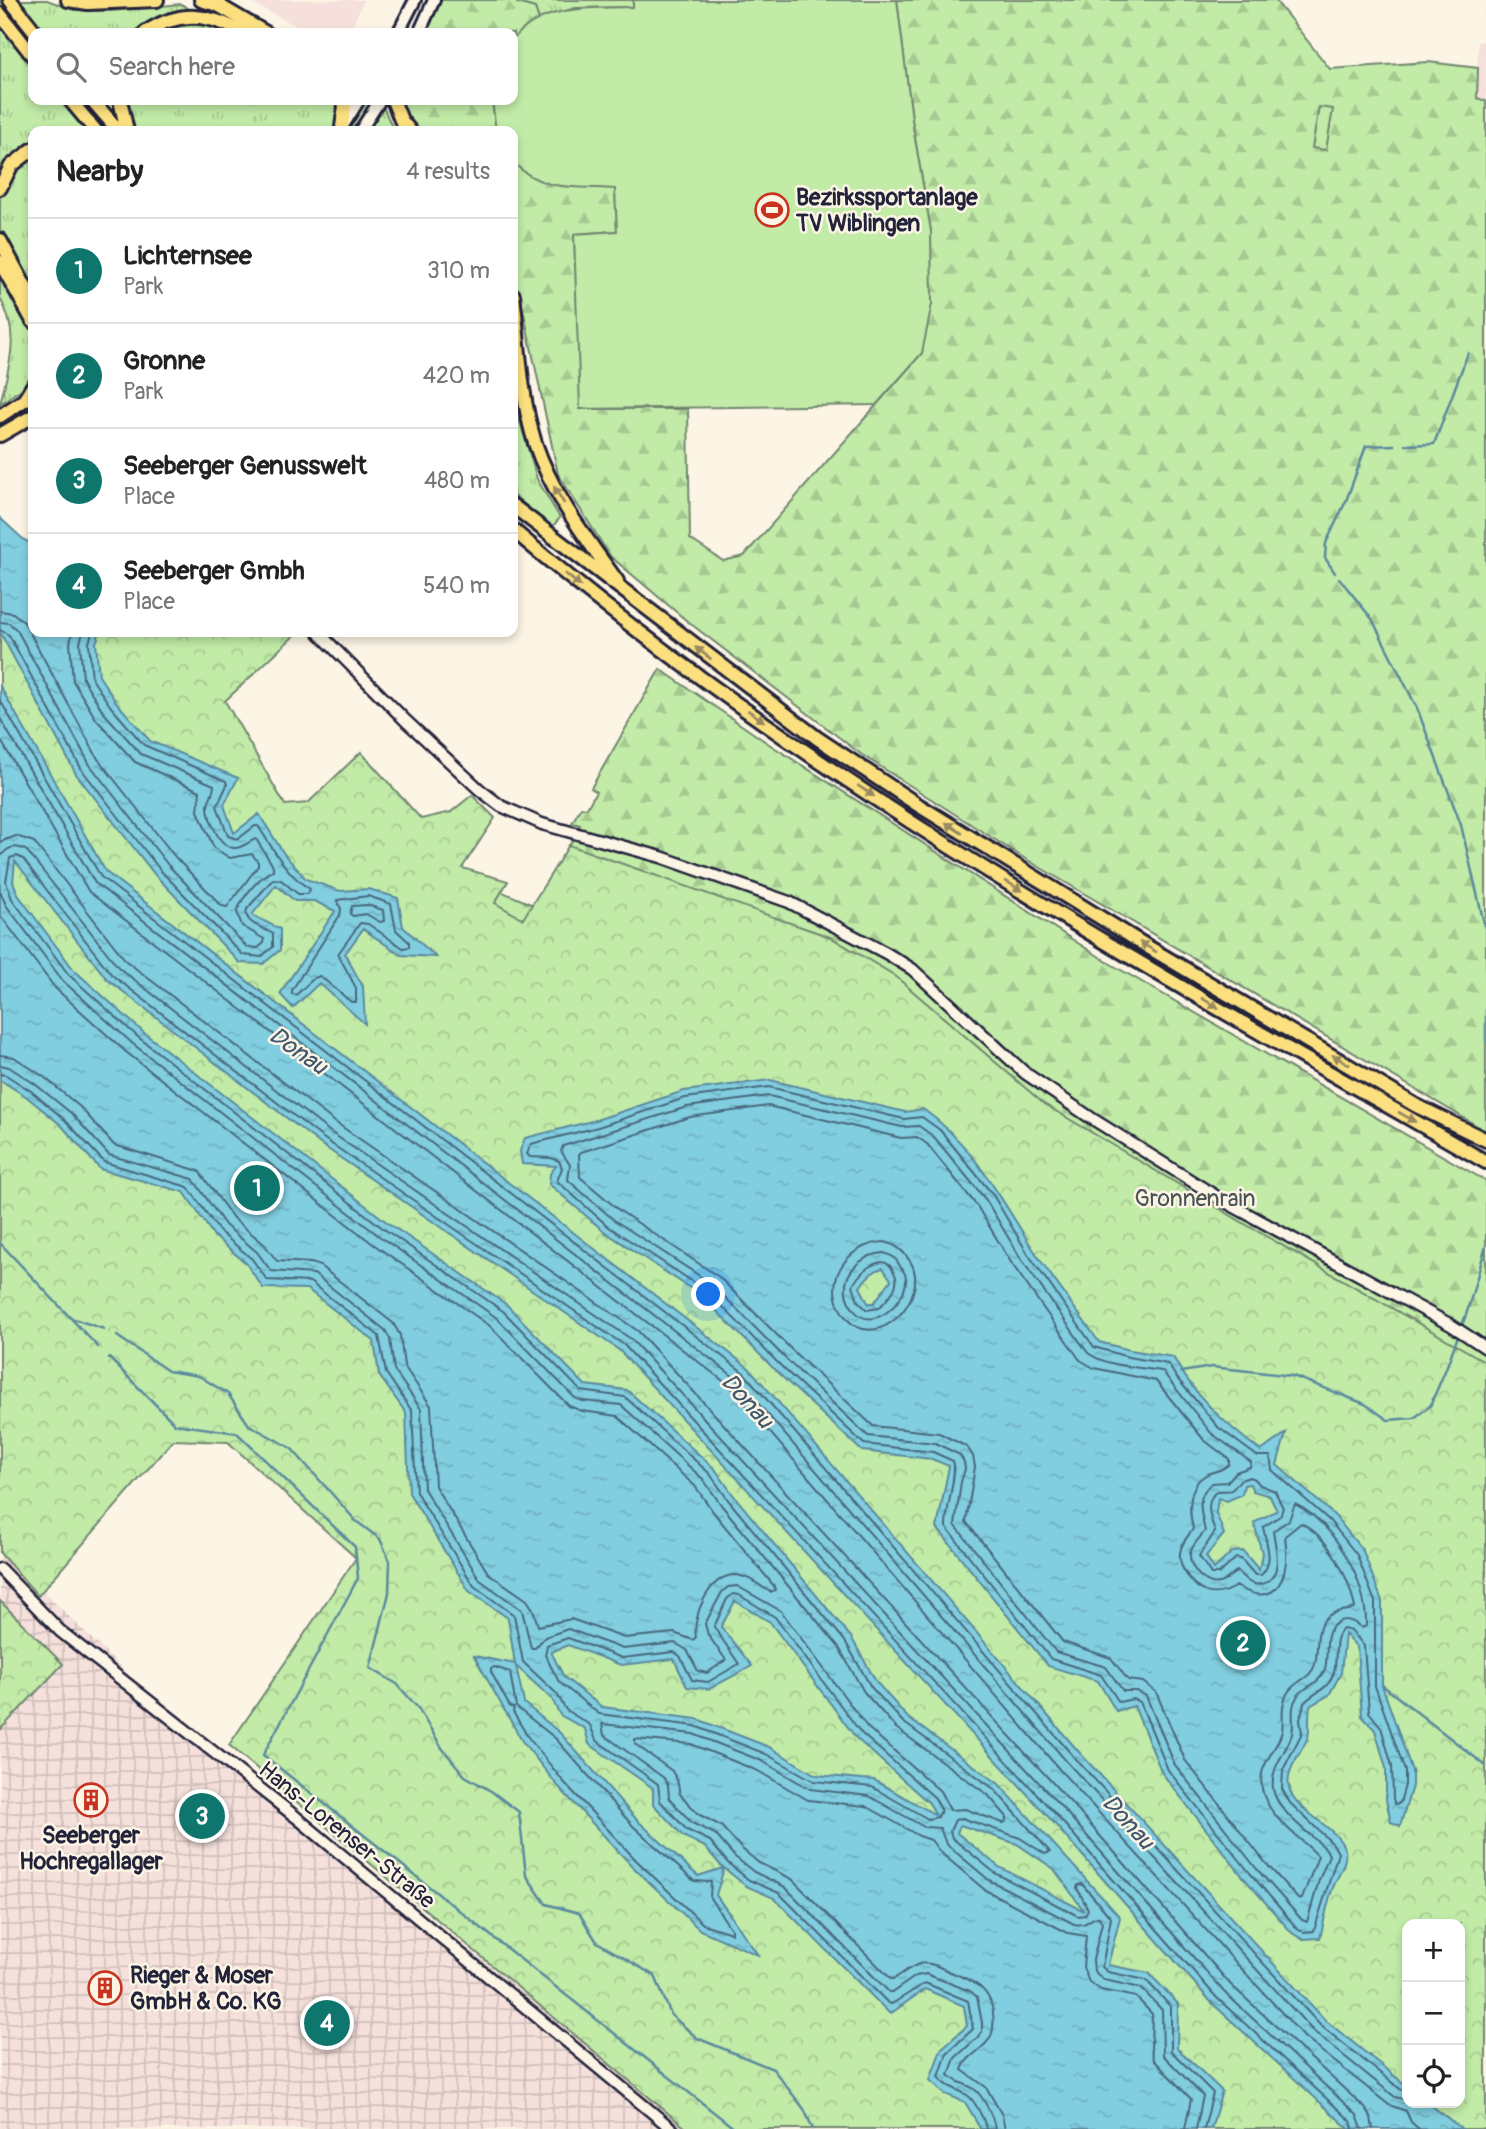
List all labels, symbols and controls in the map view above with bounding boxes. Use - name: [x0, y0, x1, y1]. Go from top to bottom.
- search box: [28, 28, 518, 105]
- icon: search: [52, 48, 90, 86]
- text: Search here: [108, 51, 235, 83]
- text: Nearby: [56, 153, 143, 190]
- text: 4 results: [406, 157, 490, 186]
- place label: Bezirkssportanlage TV Wiblingen: [795, 183, 978, 238]
- sports icon: Bezirkssportanlage TV Wiblingen: [753, 191, 791, 229]
- text: Lichternsee: [123, 240, 252, 272]
- text: 1: [75, 256, 84, 285]
- text: 310 m: [427, 256, 490, 285]
- text: Park: [123, 272, 163, 301]
- text: Gronne: [123, 345, 205, 377]
- text: 2: [73, 361, 85, 390]
- text: 420 m: [423, 361, 490, 390]
- text: Park: [123, 377, 163, 406]
- text: Seeberger Genusswelt: [123, 450, 367, 482]
- text: 3: [73, 466, 85, 495]
- text: 480 m: [424, 466, 490, 495]
- text: Place: [123, 482, 175, 511]
- one-way arrow: [553, 486, 566, 505]
- text: Seeberger Gmbh: [123, 555, 305, 587]
- text: 4: [72, 571, 86, 600]
- text: 540 m: [423, 571, 490, 600]
- one-way arrow: [565, 572, 582, 587]
- text: Place: [123, 587, 175, 616]
- one-way arrow: [695, 645, 713, 660]
- one-way arrow: [747, 709, 765, 723]
- one-way arrow: [857, 784, 875, 798]
- one-way arrow: [945, 822, 964, 835]
- one-way arrow: [1005, 880, 1024, 893]
- one-way arrow: [1139, 941, 1158, 953]
- one-way arrow: [1200, 997, 1219, 1009]
- water label: Donau: [263, 1021, 334, 1082]
- one-way arrow: [1331, 1054, 1350, 1066]
- one-way arrow: [1397, 1111, 1416, 1123]
- pin: 1: [234, 1162, 280, 1214]
- park label: Gronnenrain: [1135, 1184, 1255, 1213]
- your location: [691, 1277, 725, 1311]
- water label: Donau: [715, 1367, 780, 1436]
- pin: 2: [1220, 1617, 1266, 1669]
- street label: Hans-Lorenser-Straße: [253, 1755, 442, 1916]
- building icon: Seeberger Hochregallager: [72, 1781, 110, 1819]
- water label: Donau: [1096, 1788, 1161, 1857]
- pin: 3: [179, 1790, 225, 1842]
- place label: Seeberger Hochregallager: [19, 1821, 164, 1876]
- map controls: [1402, 1919, 1465, 2108]
- button: +: [1402, 1919, 1465, 1982]
- place label: Rieger & Moser GmbH & Co. KG: [130, 1961, 282, 2016]
- building icon: Rieger & Moser GmbH & Co. KG: [86, 1969, 124, 2007]
- button: −: [1402, 1982, 1465, 2045]
- pin: 4: [304, 1997, 350, 2049]
- button: locate: [1402, 2045, 1465, 2108]

